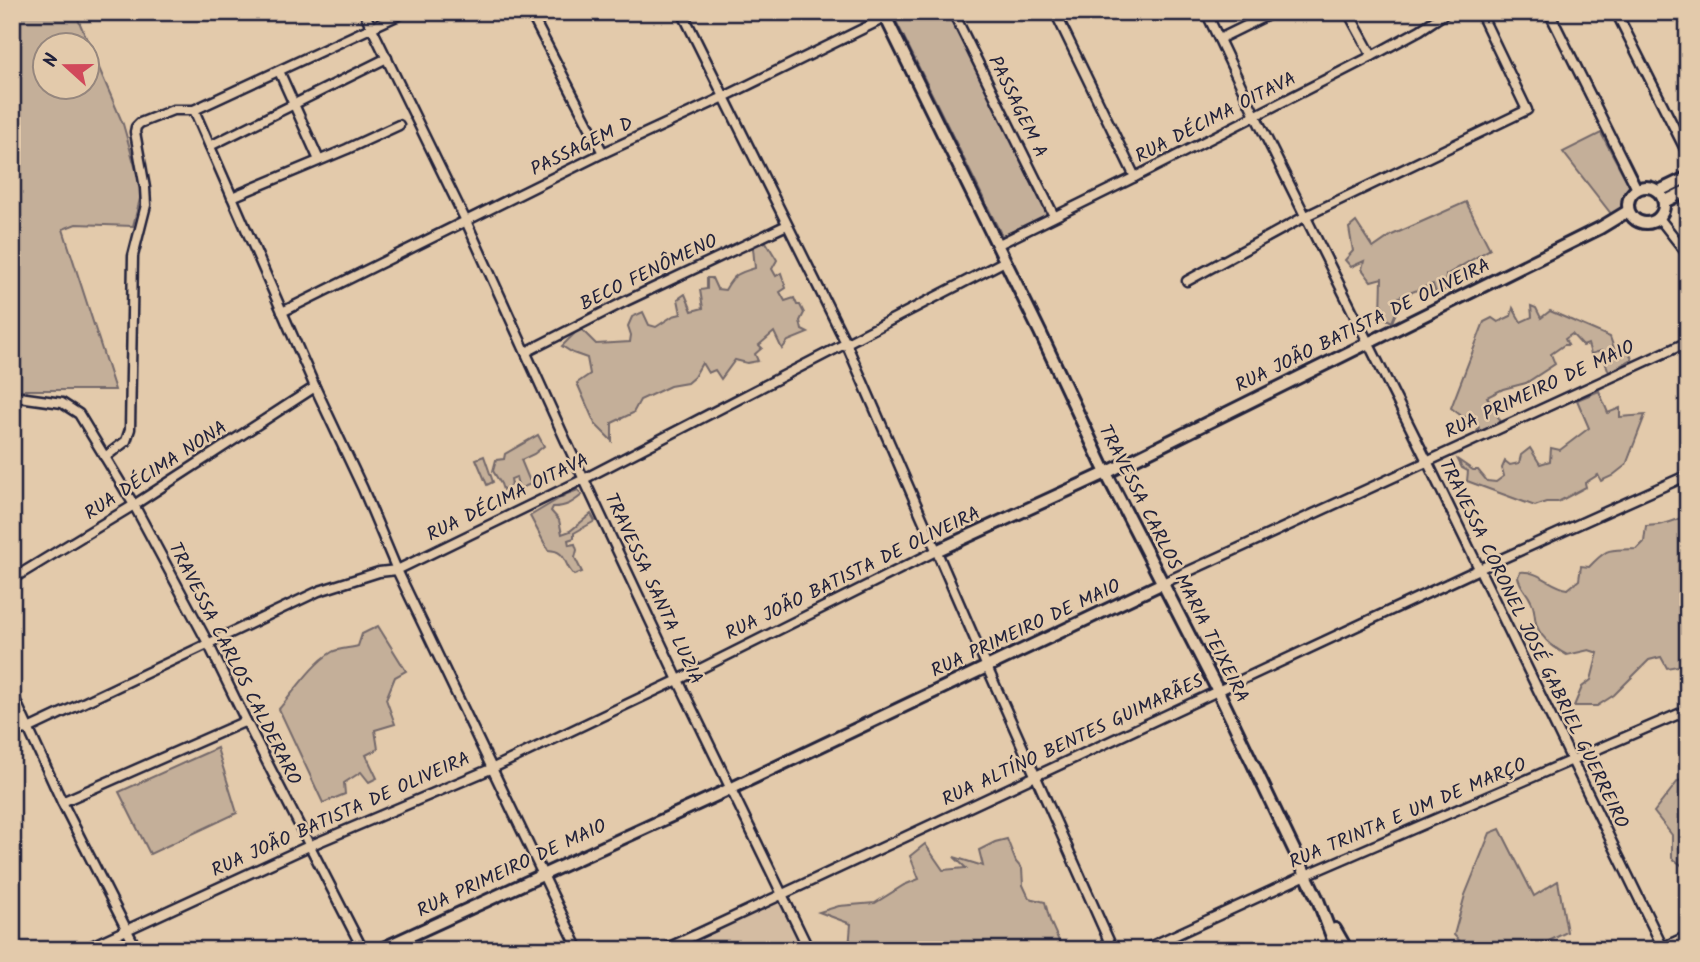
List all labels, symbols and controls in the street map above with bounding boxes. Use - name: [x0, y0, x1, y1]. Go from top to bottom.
- north arrow: [32, 32, 102, 102]
- text: N: [36, 50, 68, 72]
- street label: PASSAGEM A: [979, 51, 1055, 163]
- street label: RUA DÉCIMA OITAVA: [1130, 64, 1302, 172]
- street label: PASSAGEM D: [525, 109, 639, 185]
- street label: BECO FENÔMENO: [575, 226, 723, 319]
- street label: RUA JOÃO BATISTA DE OLIVEIRA: [1230, 251, 1496, 401]
- street label: RUA PRIMEIRO DE MAIO: [1440, 333, 1640, 447]
- street label: RUA DÉCIMA NONA: [78, 413, 234, 529]
- street label: TRAVESSA CARLOS MARIA TEIXEIRA: [1090, 420, 1256, 708]
- street label: RUA DÉCIMA OITAVA: [422, 446, 594, 550]
- street label: TRAVESSA CORONEL JOSÉ GABRIEL GUERREIRO: [1430, 454, 1636, 834]
- street label: TRAVESSA SANTA LUZIA: [595, 488, 711, 690]
- street label: RUA JOÃO BATISTA DE OLIVEIRA: [720, 499, 986, 649]
- street label: TRAVESSA CARLOS CALDERARO: [160, 537, 309, 791]
- street label: RUA PRIMEIRO DE MAIO: [926, 572, 1126, 686]
- street label: RUA ALTÍNO BENTES GUIMARÃES: [937, 667, 1209, 815]
- street label: RUA JOÃO BATISTA DE OLIVEIRA: [207, 744, 475, 886]
- street label: RUA TRINTA E UM DE MARÇO: [1285, 750, 1532, 878]
- street label: RUA PRIMEIRO DE MAIO: [412, 812, 612, 926]

